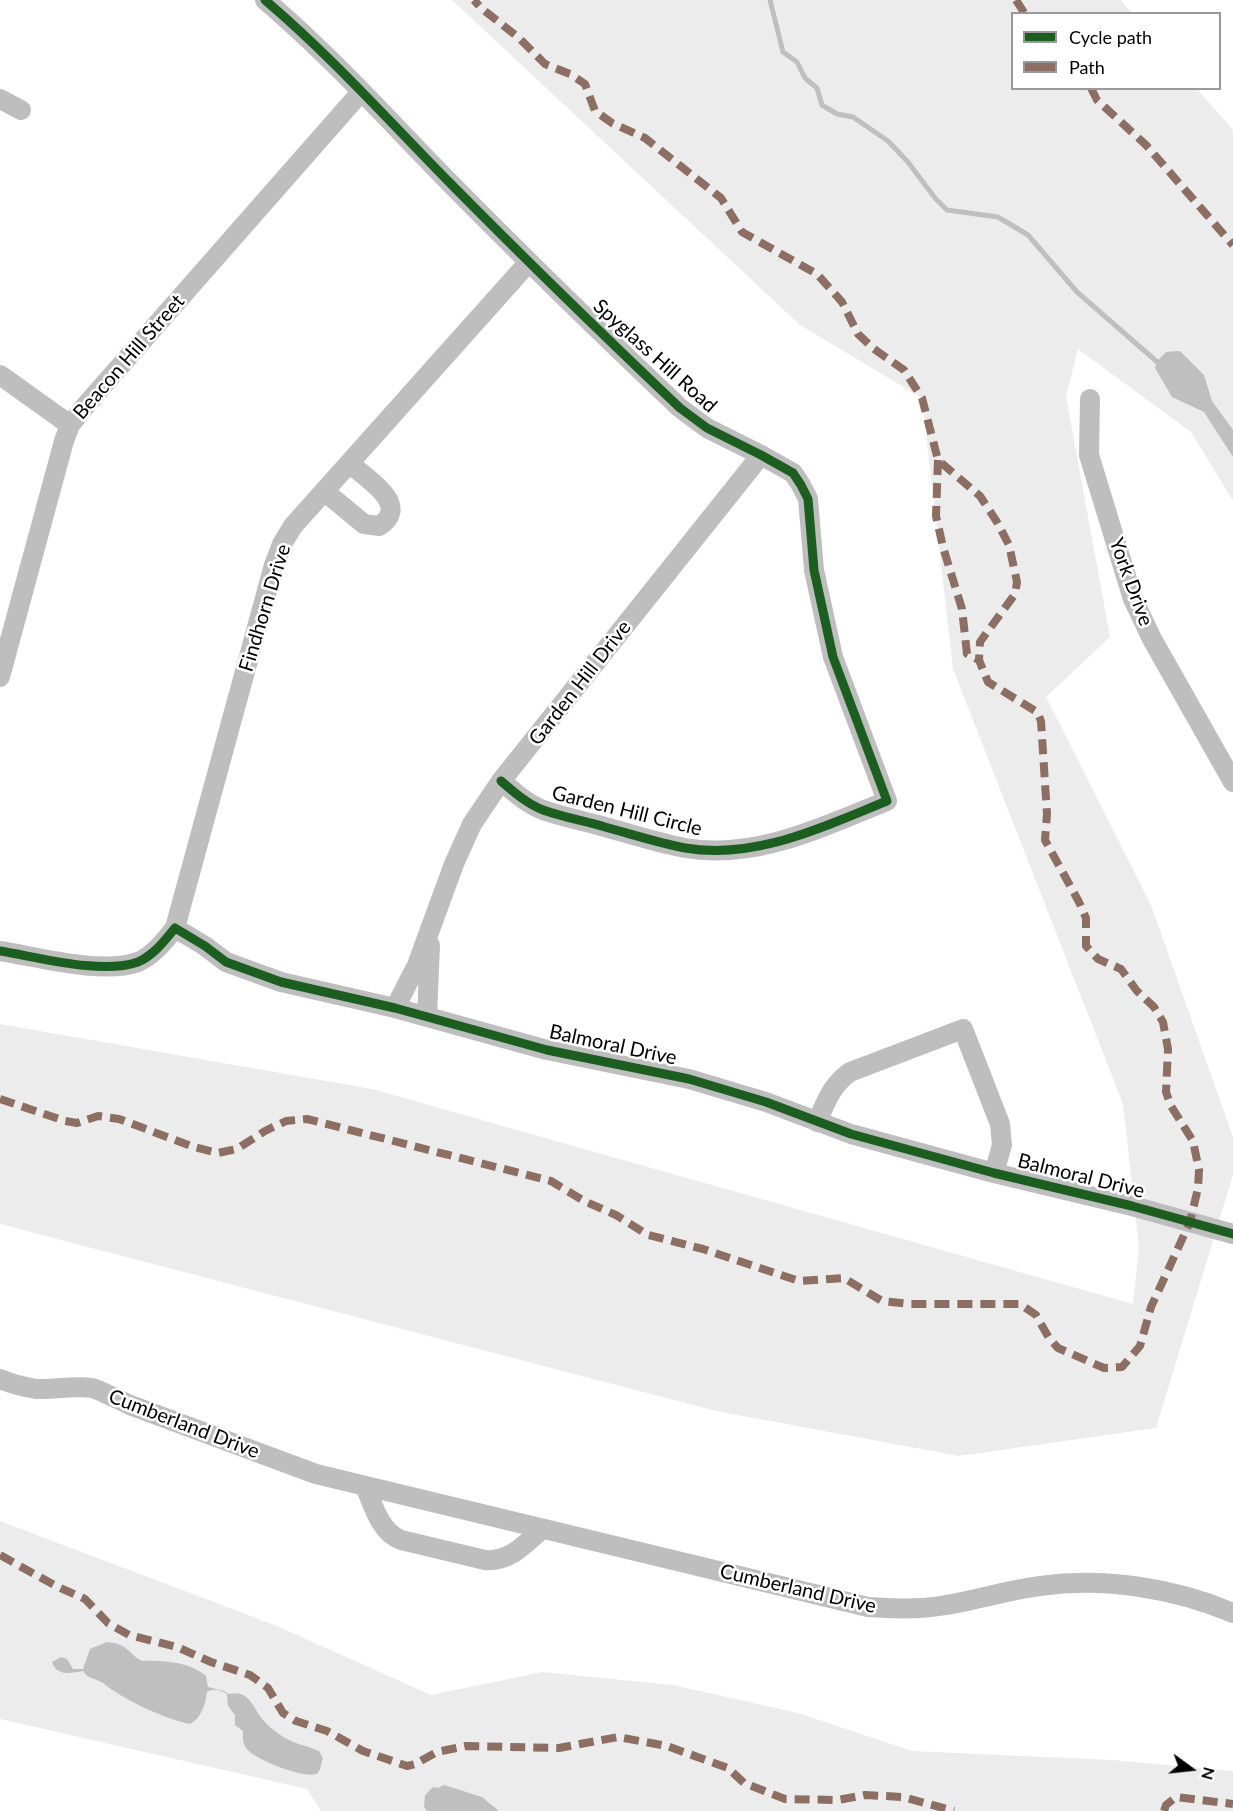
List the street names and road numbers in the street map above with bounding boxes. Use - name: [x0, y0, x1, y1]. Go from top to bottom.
- street label: Beacon Hill Street: [68, 290, 190, 424]
- street label: Spyglass Hill Road: [588, 294, 722, 418]
- street label: York Drive: [1104, 535, 1158, 629]
- street label: Findhorn Drive: [234, 541, 296, 675]
- street label: Garden Hill Drive: [524, 616, 636, 750]
- street label: Garden Hill Circle: [550, 781, 704, 841]
- street label: Balmoral Drive: [547, 1020, 679, 1070]
- street label: Balmoral Drive: [1015, 1149, 1147, 1203]
- street label: Cumberland Drive: [105, 1384, 263, 1464]
- street label: Cumberland Drive: [718, 1559, 878, 1619]

